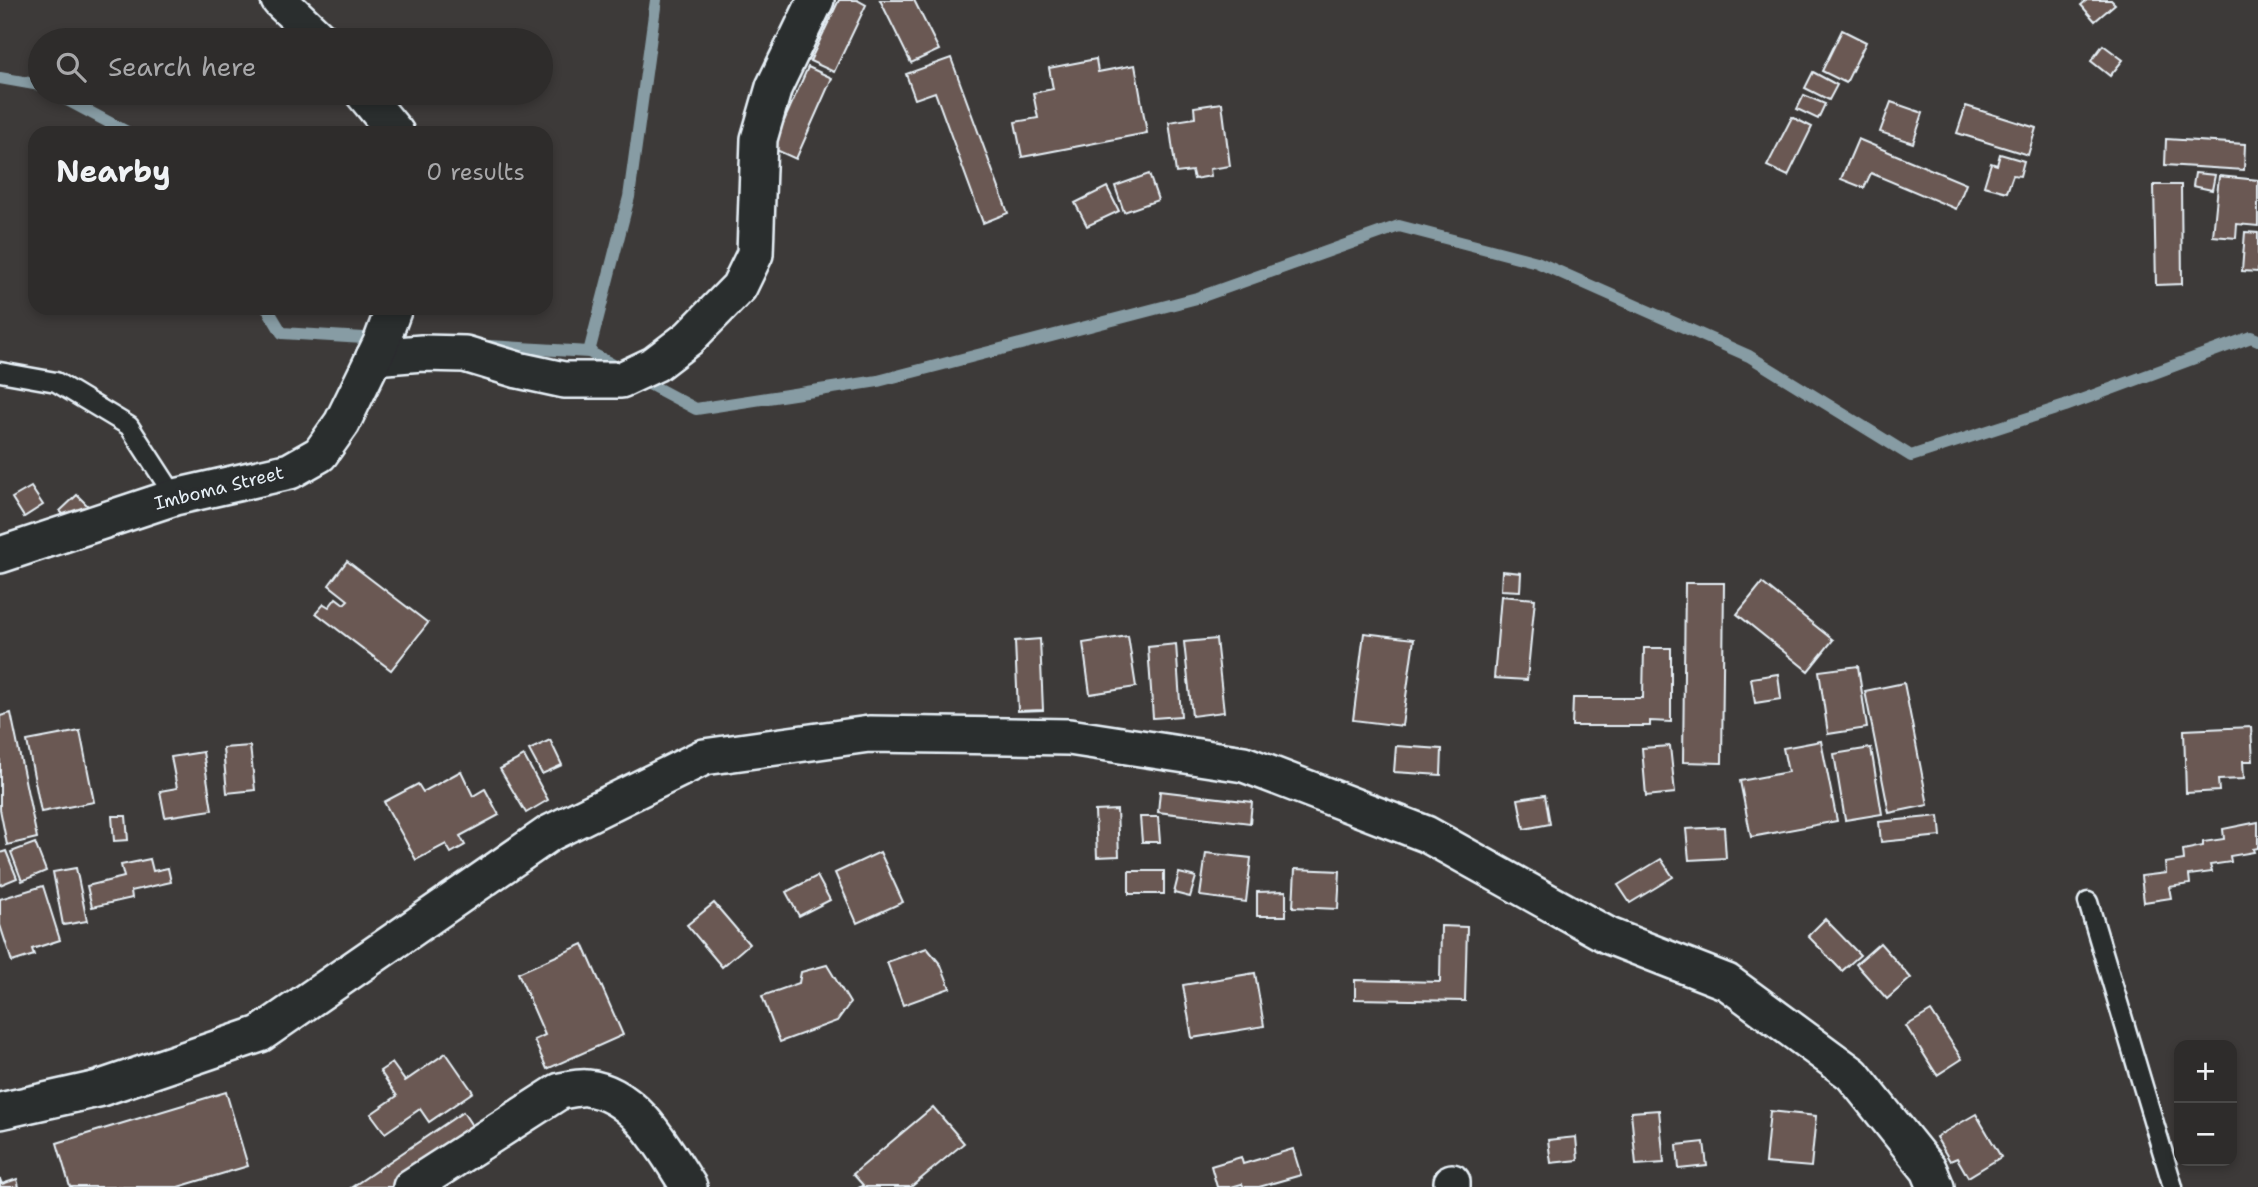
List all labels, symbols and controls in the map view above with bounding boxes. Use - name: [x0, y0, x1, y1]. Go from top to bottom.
- search box: [28, 28, 553, 105]
- icon: search: [52, 48, 90, 86]
- text: Search here: [108, 49, 257, 84]
- text: Nearby: [56, 151, 171, 192]
- text: 0 results: [426, 157, 525, 187]
- street label: Imboma Street: [152, 460, 286, 516]
- map controls: [2174, 1040, 2237, 1166]
- button: +: [2174, 1040, 2237, 1103]
- button: −: [2174, 1103, 2237, 1166]

